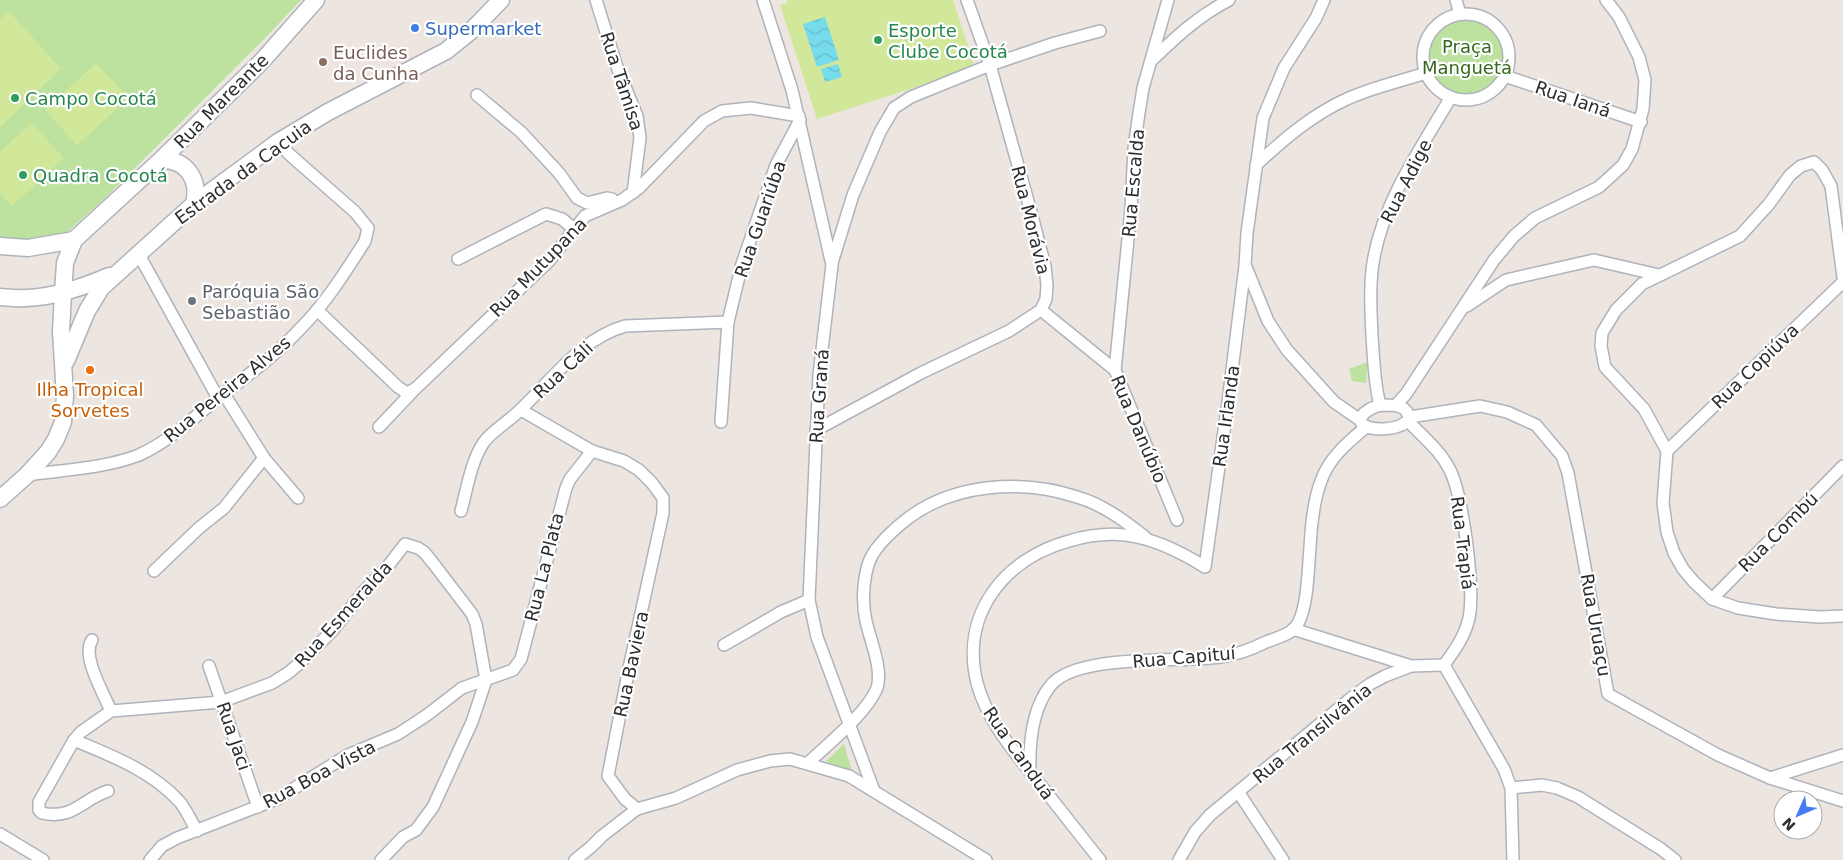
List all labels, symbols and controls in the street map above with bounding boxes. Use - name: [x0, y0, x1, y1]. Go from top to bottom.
- place label: Supermarket: [425, 18, 541, 39]
- place label: Esporte Clube Cocotá: [888, 20, 1008, 62]
- marker: Supermarket: [409, 22, 421, 34]
- street label: Rua Tâmisa: [596, 29, 648, 133]
- marker: Esporte Clube Cocotá: [872, 34, 884, 46]
- park label: Praça Manguetá: [1422, 36, 1512, 78]
- place label: Euclides da Cunha: [333, 42, 419, 84]
- street label: Rua Mareante: [169, 49, 273, 153]
- marker: Euclides da Cunha: [317, 56, 329, 68]
- street label: Rua Ianá: [1532, 76, 1614, 122]
- place label: Campo Cocotá: [25, 88, 157, 109]
- marker: Campo Cocotá: [9, 92, 21, 104]
- street label: Estrada da Cacuia: [171, 115, 315, 229]
- street label: Rua Escalda: [1118, 128, 1148, 238]
- street label: Rua Adige: [1376, 136, 1436, 226]
- street label: Rua Guariúba: [730, 158, 790, 280]
- street label: Rua Morávia: [1007, 163, 1055, 277]
- place label: Quadra Cocotá: [33, 165, 168, 186]
- marker: Quadra Cocotá: [17, 169, 29, 181]
- street label: Rua Mutupana: [485, 213, 591, 321]
- place label: Paróquia São Sebastião: [202, 281, 319, 323]
- marker: Paróquia São Sebastião: [186, 295, 198, 307]
- street label: Rua Copiúva: [1707, 319, 1803, 413]
- street label: Rua Pereira Alves: [159, 332, 295, 446]
- street label: Rua Cáli: [529, 337, 597, 403]
- street label: Rua Graná: [805, 348, 833, 444]
- marker: Ilha Tropical Sorvetes: [84, 364, 96, 376]
- street label: Rua Irlanda: [1208, 364, 1244, 468]
- street label: Rua Danúbio: [1107, 372, 1171, 486]
- place label: Ilha Tropical Sorvetes: [36, 379, 144, 421]
- street label: Rua Combú: [1734, 488, 1822, 576]
- street label: Rua Trapiá: [1447, 495, 1479, 591]
- street label: Rua La Plata: [520, 510, 568, 624]
- street label: Rua Esmeralda: [290, 557, 396, 671]
- street label: Rua Uruaçu: [1577, 572, 1615, 678]
- street label: Rua Baviera: [609, 609, 653, 719]
- street label: Rua Capituí: [1132, 642, 1237, 672]
- street label: Rua Transilvânia: [1248, 679, 1376, 787]
- street label: Rua Jaci: [212, 699, 256, 773]
- street label: Rua Canduá: [979, 702, 1059, 804]
- street label: Rua Boa Vista: [259, 736, 379, 812]
- north arrow: [1773, 790, 1823, 840]
- text: N: [1779, 814, 1799, 834]

